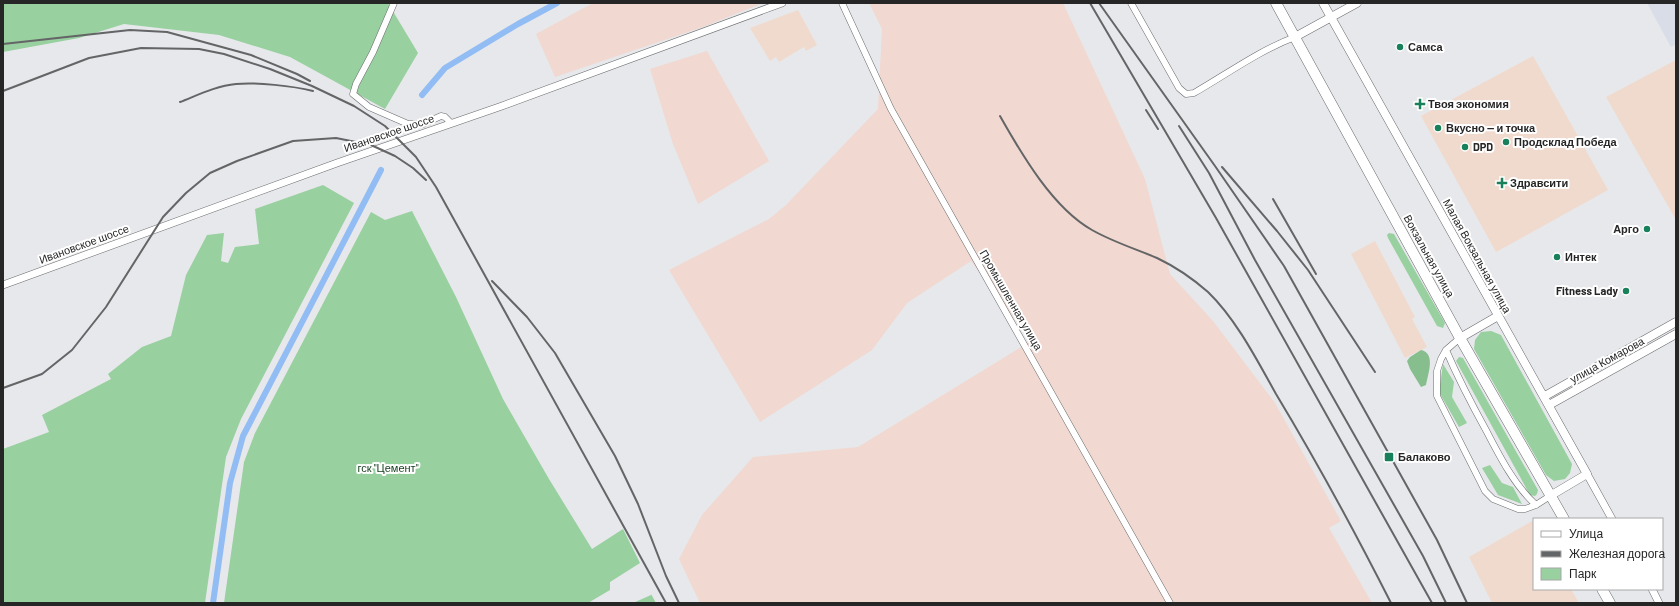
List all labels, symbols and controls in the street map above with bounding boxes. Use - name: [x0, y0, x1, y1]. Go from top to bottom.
- place label: Самса: [1408, 40, 1443, 53]
- marker: Самса: [1395, 42, 1405, 52]
- place label: Твоя экономия: [1428, 97, 1509, 110]
- marker: Твоя экономия: [1415, 99, 1425, 109]
- street label: Ивановское шоссе: [342, 111, 436, 154]
- place label: Вкусно — и точка: [1446, 121, 1536, 134]
- marker: Вкусно — и точка: [1433, 123, 1443, 133]
- place label: Продсклад Победа: [1514, 135, 1618, 148]
- marker: Продсклад Победа: [1501, 137, 1511, 147]
- place label: DPD: [1473, 140, 1493, 153]
- marker: DPD: [1460, 142, 1470, 152]
- place label: Здравсити: [1510, 176, 1568, 189]
- marker: Здравсити: [1497, 178, 1507, 188]
- street label: Малая Вокзальная улица: [1441, 196, 1515, 316]
- street label: Вокзальная улица: [1401, 212, 1458, 300]
- street label: Ивановское шоссе: [37, 221, 130, 266]
- place label: Арго: [1613, 222, 1639, 235]
- marker: Арго: [1642, 224, 1652, 234]
- street label: Промышленная улица: [977, 247, 1046, 353]
- place label: Интек: [1565, 250, 1597, 263]
- marker: Интек: [1552, 252, 1562, 262]
- place label: Fitness Lady: [1556, 284, 1618, 297]
- marker: Fitness Lady: [1621, 286, 1631, 296]
- street label: улица Комарова: [1567, 333, 1647, 385]
- place label: Балаково: [1398, 450, 1451, 463]
- marker: Балаково: [1383, 451, 1395, 463]
- park label: гск "Цемент": [357, 461, 419, 474]
- legend: [1533, 518, 1663, 590]
- text: Улица: [1569, 526, 1603, 541]
- text: Железная дорога: [1569, 546, 1665, 561]
- text: Парк: [1569, 566, 1597, 581]

